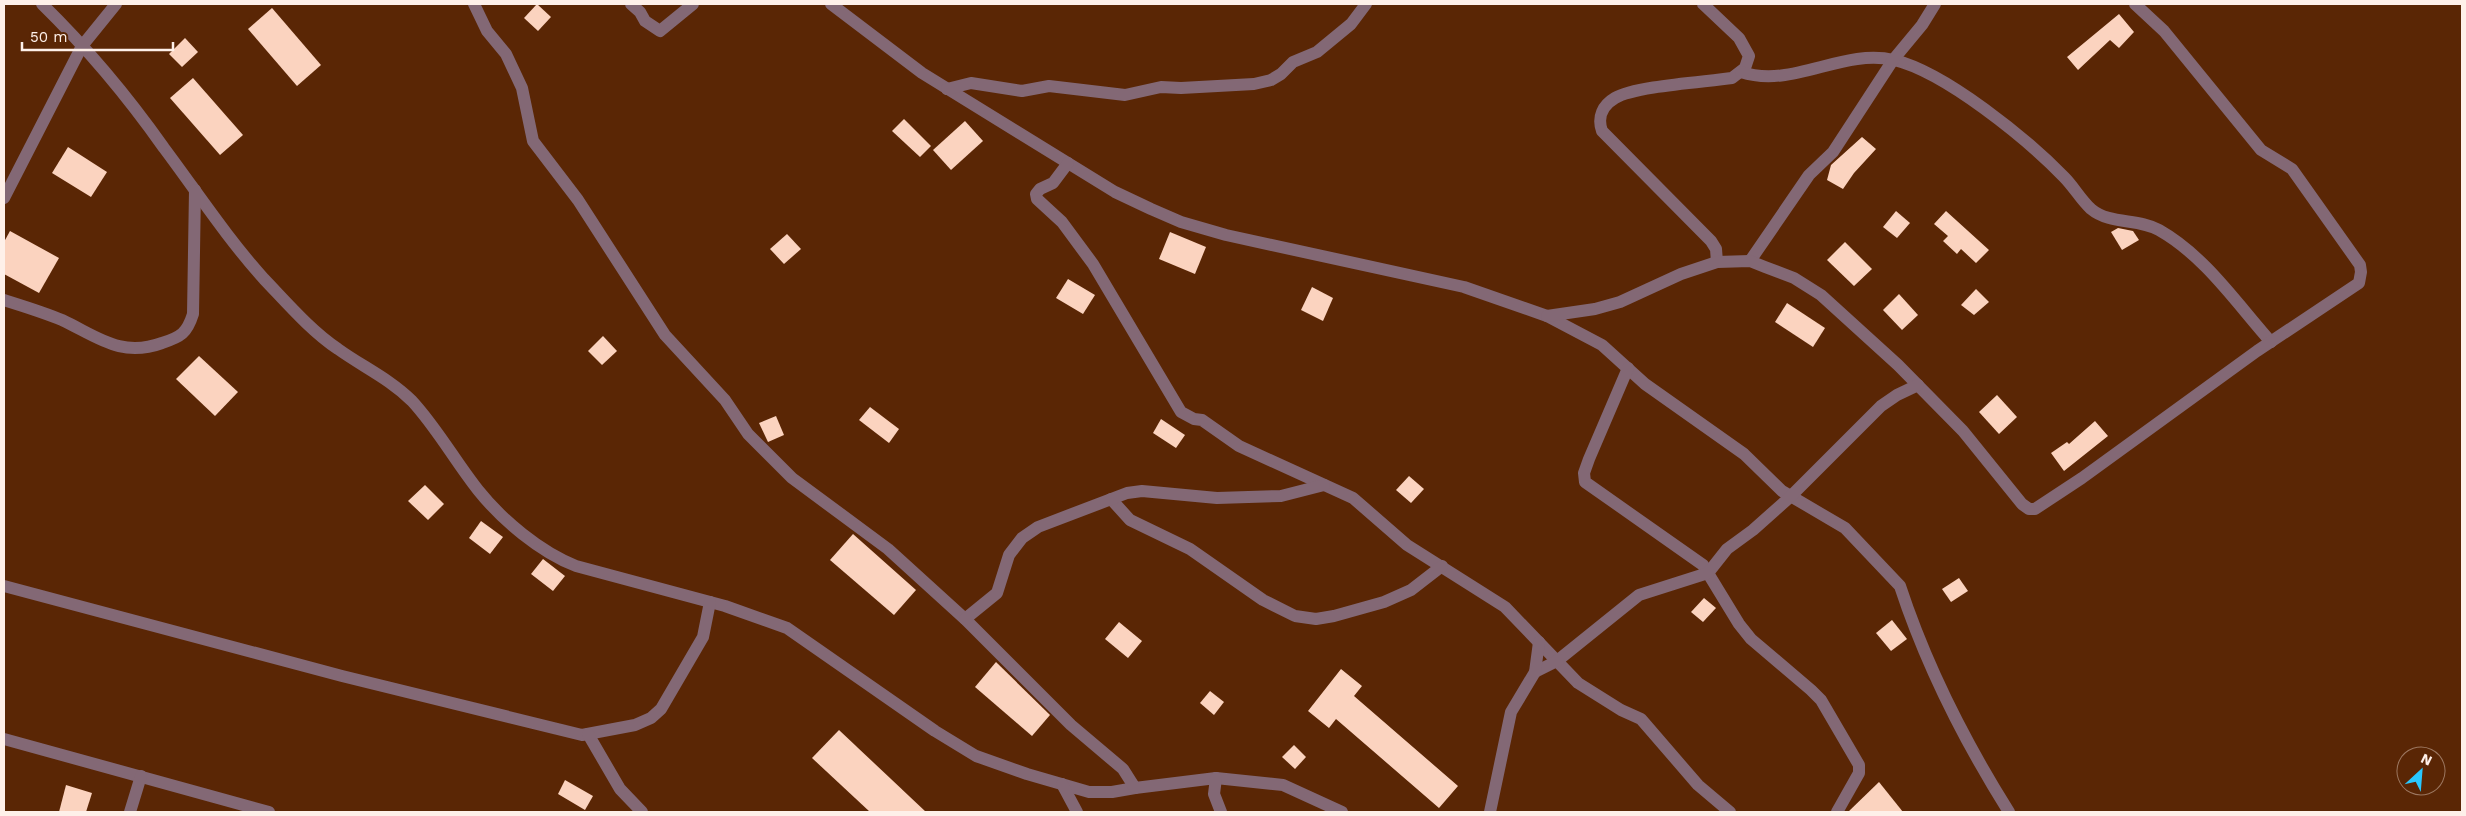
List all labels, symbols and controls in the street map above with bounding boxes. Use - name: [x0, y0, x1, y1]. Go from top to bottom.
- scale bar: [22, 20, 174, 52]
- text: 50 m: [30, 28, 67, 46]
- north arrow: [2396, 746, 2446, 796]
- text: N: [2419, 750, 2435, 769]

